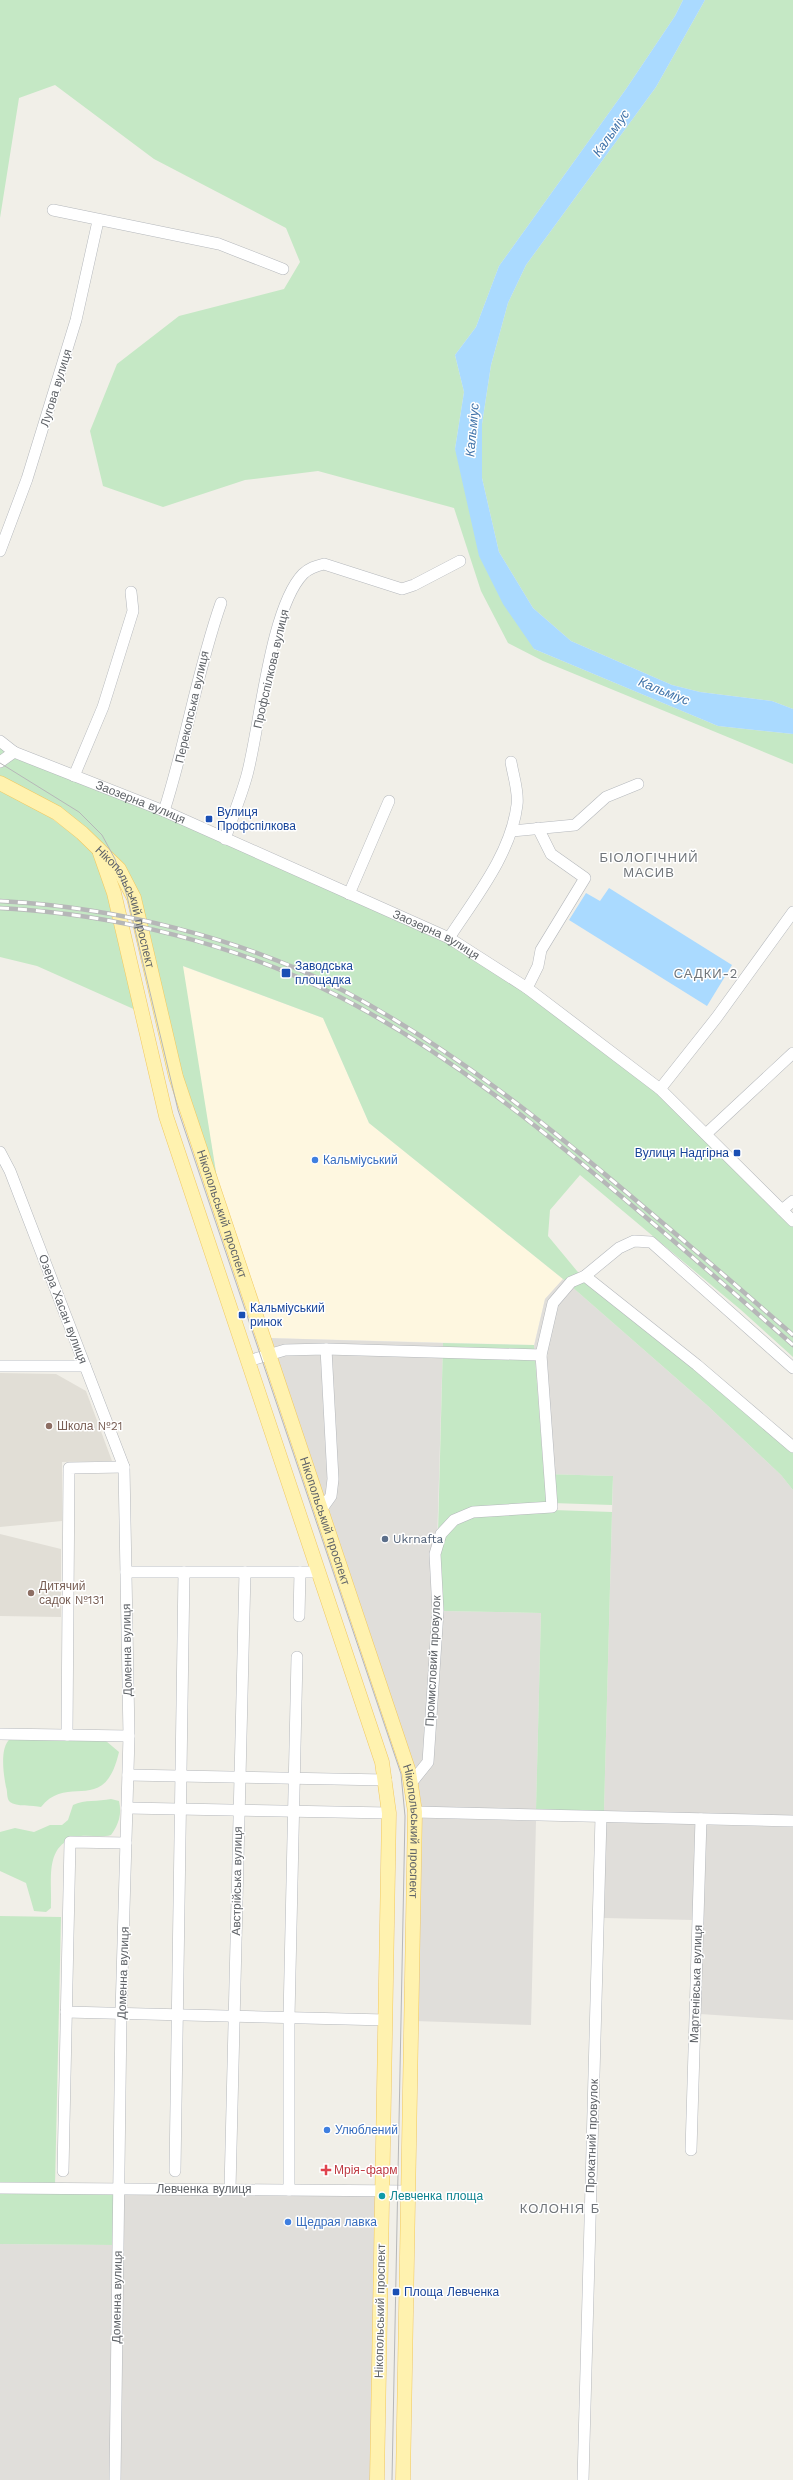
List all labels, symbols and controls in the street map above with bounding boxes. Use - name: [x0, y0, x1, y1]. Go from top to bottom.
- water label: Кальміус: [589, 106, 633, 159]
- street label: Лугова вулиця: [38, 347, 74, 429]
- water label: Кальміус: [462, 402, 482, 457]
- street label: Профспілкова вулиця: [250, 608, 292, 730]
- street label: Перекопська вулиця: [172, 650, 212, 764]
- water label: Кальміус: [636, 674, 692, 708]
- street label: Заозерна вулиця: [94, 778, 188, 827]
- place label: Вулиця Профспілкова: [217, 805, 296, 833]
- marker: Вулиця Профспілкова: [204, 814, 214, 824]
- street label: Нікопольський проспект: [92, 843, 157, 970]
- district label: БІОЛОГІЧНИЙ МАСИВ: [599, 850, 699, 880]
- street label: Заозерна вулиця: [391, 907, 482, 963]
- place label: Заводська площадка: [295, 959, 353, 987]
- district label: САДКИ-2: [674, 966, 738, 981]
- marker: Заводська площадка: [280, 967, 292, 979]
- place label: Вулиця Надгірна: [635, 1146, 729, 1160]
- street label: Нікопольський проспект: [194, 1148, 250, 1280]
- marker: Вулиця Надгірна: [732, 1148, 742, 1158]
- place label: Кальміуський: [323, 1153, 398, 1167]
- marker: Кальміуський: [310, 1155, 320, 1165]
- street label: Озера Хасан вулиця: [36, 1252, 90, 1366]
- place label: Кальміуський ринок: [250, 1301, 325, 1329]
- marker: Кальміуський ринок: [237, 1310, 247, 1320]
- place label: Школа №21: [57, 1419, 122, 1433]
- marker: Школа №21: [44, 1421, 54, 1431]
- street label: Нікопольський проспект: [297, 1455, 353, 1588]
- place label: Ukrnafta: [393, 1532, 443, 1546]
- marker: Ukrnafta: [380, 1534, 390, 1544]
- place label: Дитячий садок №131: [39, 1579, 104, 1607]
- marker: Дитячий садок №131: [26, 1588, 36, 1598]
- street label: Промисловий провулок: [423, 1594, 443, 1727]
- street label: Доменна вулиця: [119, 1603, 135, 1697]
- street label: Нікопольський проспект: [400, 1762, 422, 1899]
- street label: Австрійська вулиця: [229, 1826, 245, 1936]
- street label: Мартенівська вулиця: [687, 1925, 705, 2043]
- street label: Доменна вулиця: [114, 1926, 132, 2020]
- street label: Прокатний провулок: [583, 2078, 601, 2193]
- place label: Улюблений: [335, 2123, 398, 2137]
- marker: Улюблений: [322, 2125, 332, 2135]
- place label: Мрія-фарм: [334, 2163, 397, 2177]
- marker: Мрія-фарм: [321, 2165, 331, 2175]
- street label: Левченка вулиця: [156, 2182, 252, 2196]
- place label: Левченка площа: [390, 2189, 483, 2203]
- marker: Левченка площа: [377, 2191, 387, 2201]
- district label: КОЛОНІЯ Б: [520, 2201, 600, 2216]
- place label: Щедрая лавка: [296, 2215, 377, 2229]
- marker: Щедрая лавка: [283, 2217, 293, 2227]
- street label: Нікопольський проспект: [372, 2243, 388, 2378]
- street label: Доменна вулиця: [109, 2250, 125, 2344]
- place label: Площа Левченка: [404, 2285, 500, 2299]
- marker: Площа Левченка: [391, 2287, 401, 2297]

